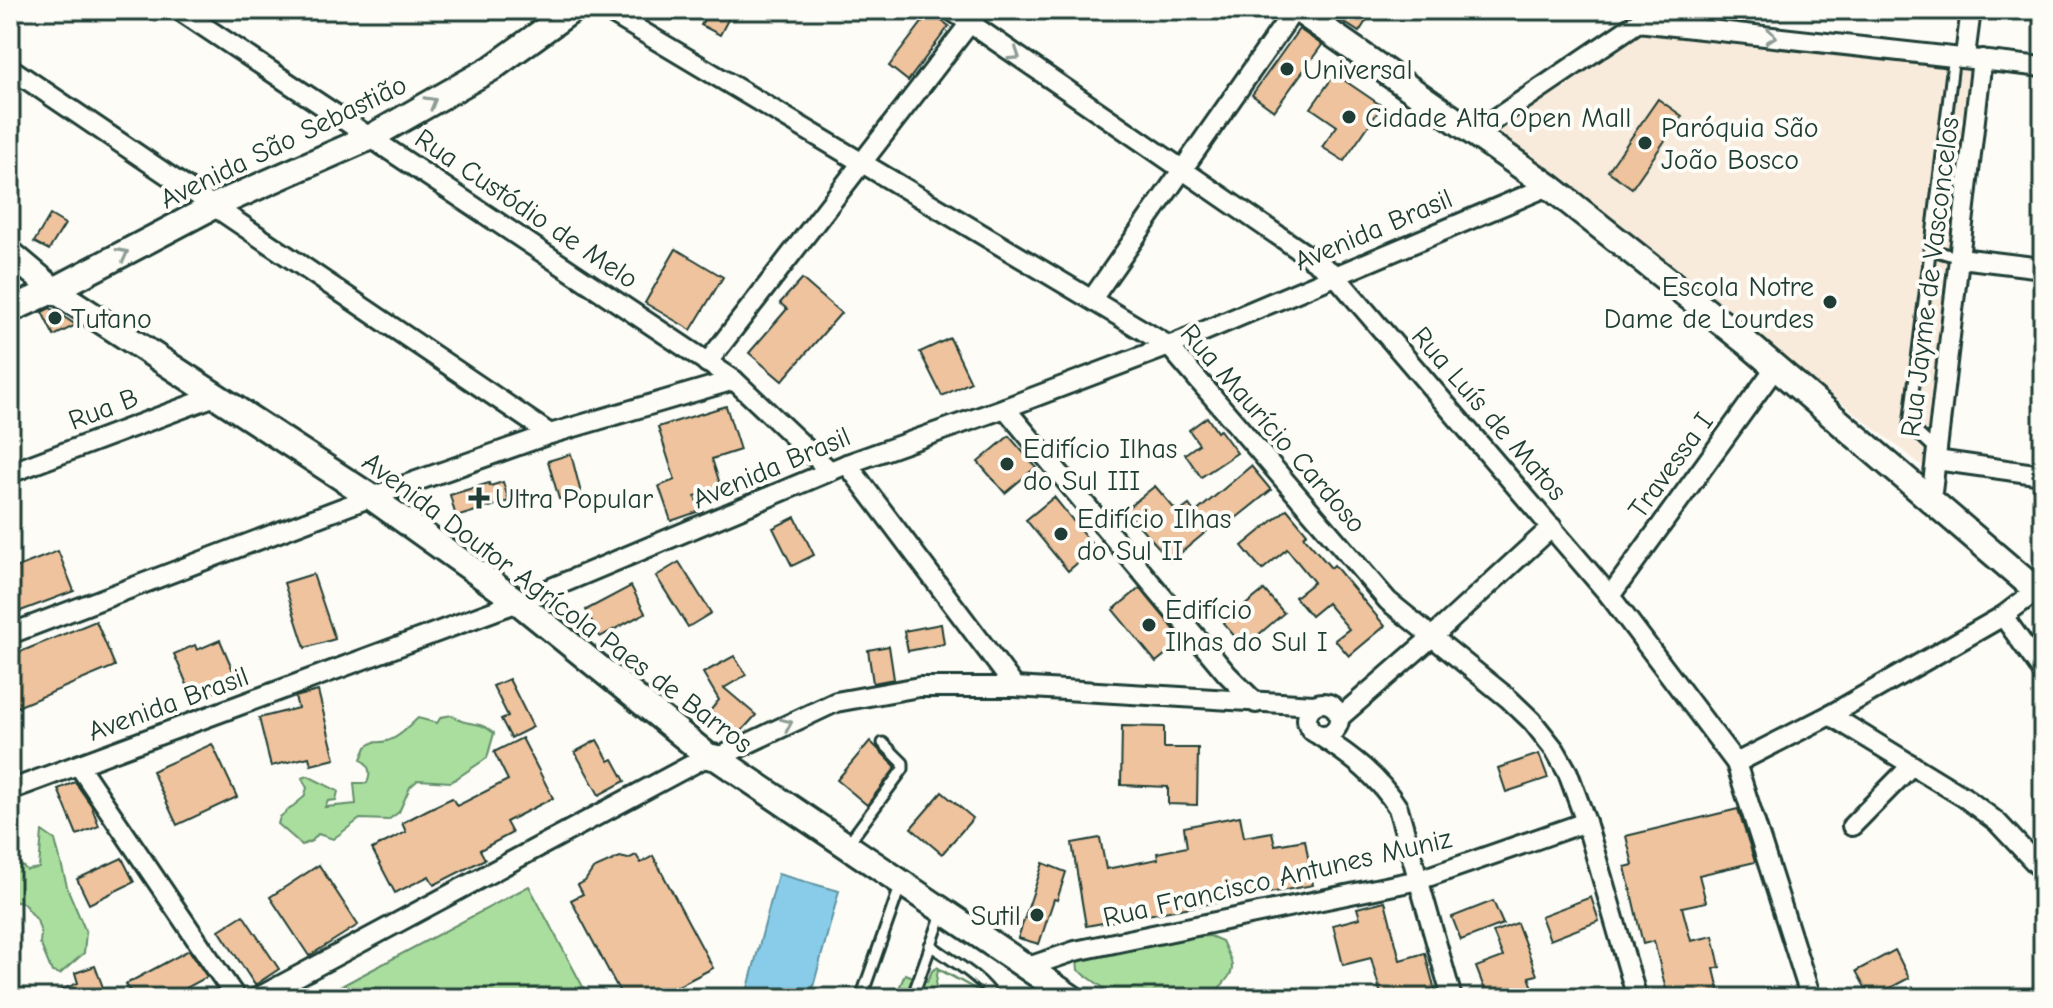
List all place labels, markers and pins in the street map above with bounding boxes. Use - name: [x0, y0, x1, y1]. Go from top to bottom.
- place label: Universal: [1303, 54, 1413, 86]
- marker: Universal: [1278, 60, 1296, 78]
- place label: Cidade Alta Open Mall: [1365, 102, 1631, 134]
- marker: Cidade Alta Open Mall: [1340, 108, 1358, 126]
- place label: Paróquia São João Bosco: [1661, 112, 1819, 176]
- marker: Paróquia São João Bosco: [1636, 134, 1654, 152]
- place label: Escola Notre Dame de Lourdes: [1604, 271, 1814, 335]
- marker: Escola Notre Dame de Lourdes: [1821, 293, 1839, 311]
- place label: Tutano: [71, 303, 152, 335]
- marker: Tutano: [46, 309, 64, 327]
- place label: Edifício Ilhas do Sul III: [1023, 433, 1178, 497]
- marker: Edifício Ilhas do Sul III: [998, 455, 1016, 473]
- place label: Ultra Popular: [495, 483, 653, 515]
- marker: Ultra Popular: [470, 489, 488, 507]
- place label: Edifício Ilhas do Sul II: [1077, 503, 1232, 567]
- marker: Edifício Ilhas do Sul II: [1052, 525, 1070, 543]
- place label: Edifício Ilhas do Sul I: [1165, 594, 1328, 658]
- marker: Edifício Ilhas do Sul I: [1140, 616, 1158, 634]
- place label: Sutil: [971, 900, 1021, 932]
- marker: Sutil: [1028, 906, 1046, 924]

